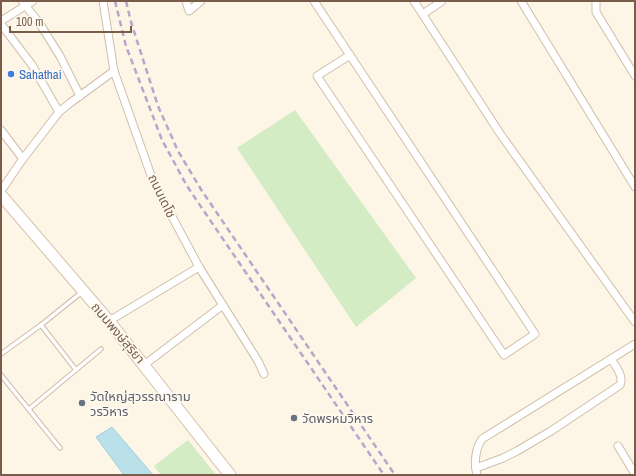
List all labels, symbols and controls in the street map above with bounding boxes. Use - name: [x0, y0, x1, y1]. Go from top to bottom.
- scale bar: [10, 8, 131, 34]
- text: 100 m: [16, 14, 43, 30]
- place label: Sahathai: [19, 66, 62, 83]
- marker: Sahathai: [6, 69, 16, 79]
- street label: ถนนเดโช: [144, 171, 180, 221]
- street label: ถนนพงษ์สุริยา: [87, 299, 149, 367]
- place label: วัดใหญ่สุวรรณาราม วรวิหาร: [90, 388, 191, 420]
- marker: วัดใหญ่สุวรรณาราม วรวิหาร: [77, 398, 87, 408]
- place label: วัดพรหมวิหาร: [302, 410, 373, 427]
- marker: วัดพรหมวิหาร: [289, 413, 299, 423]

